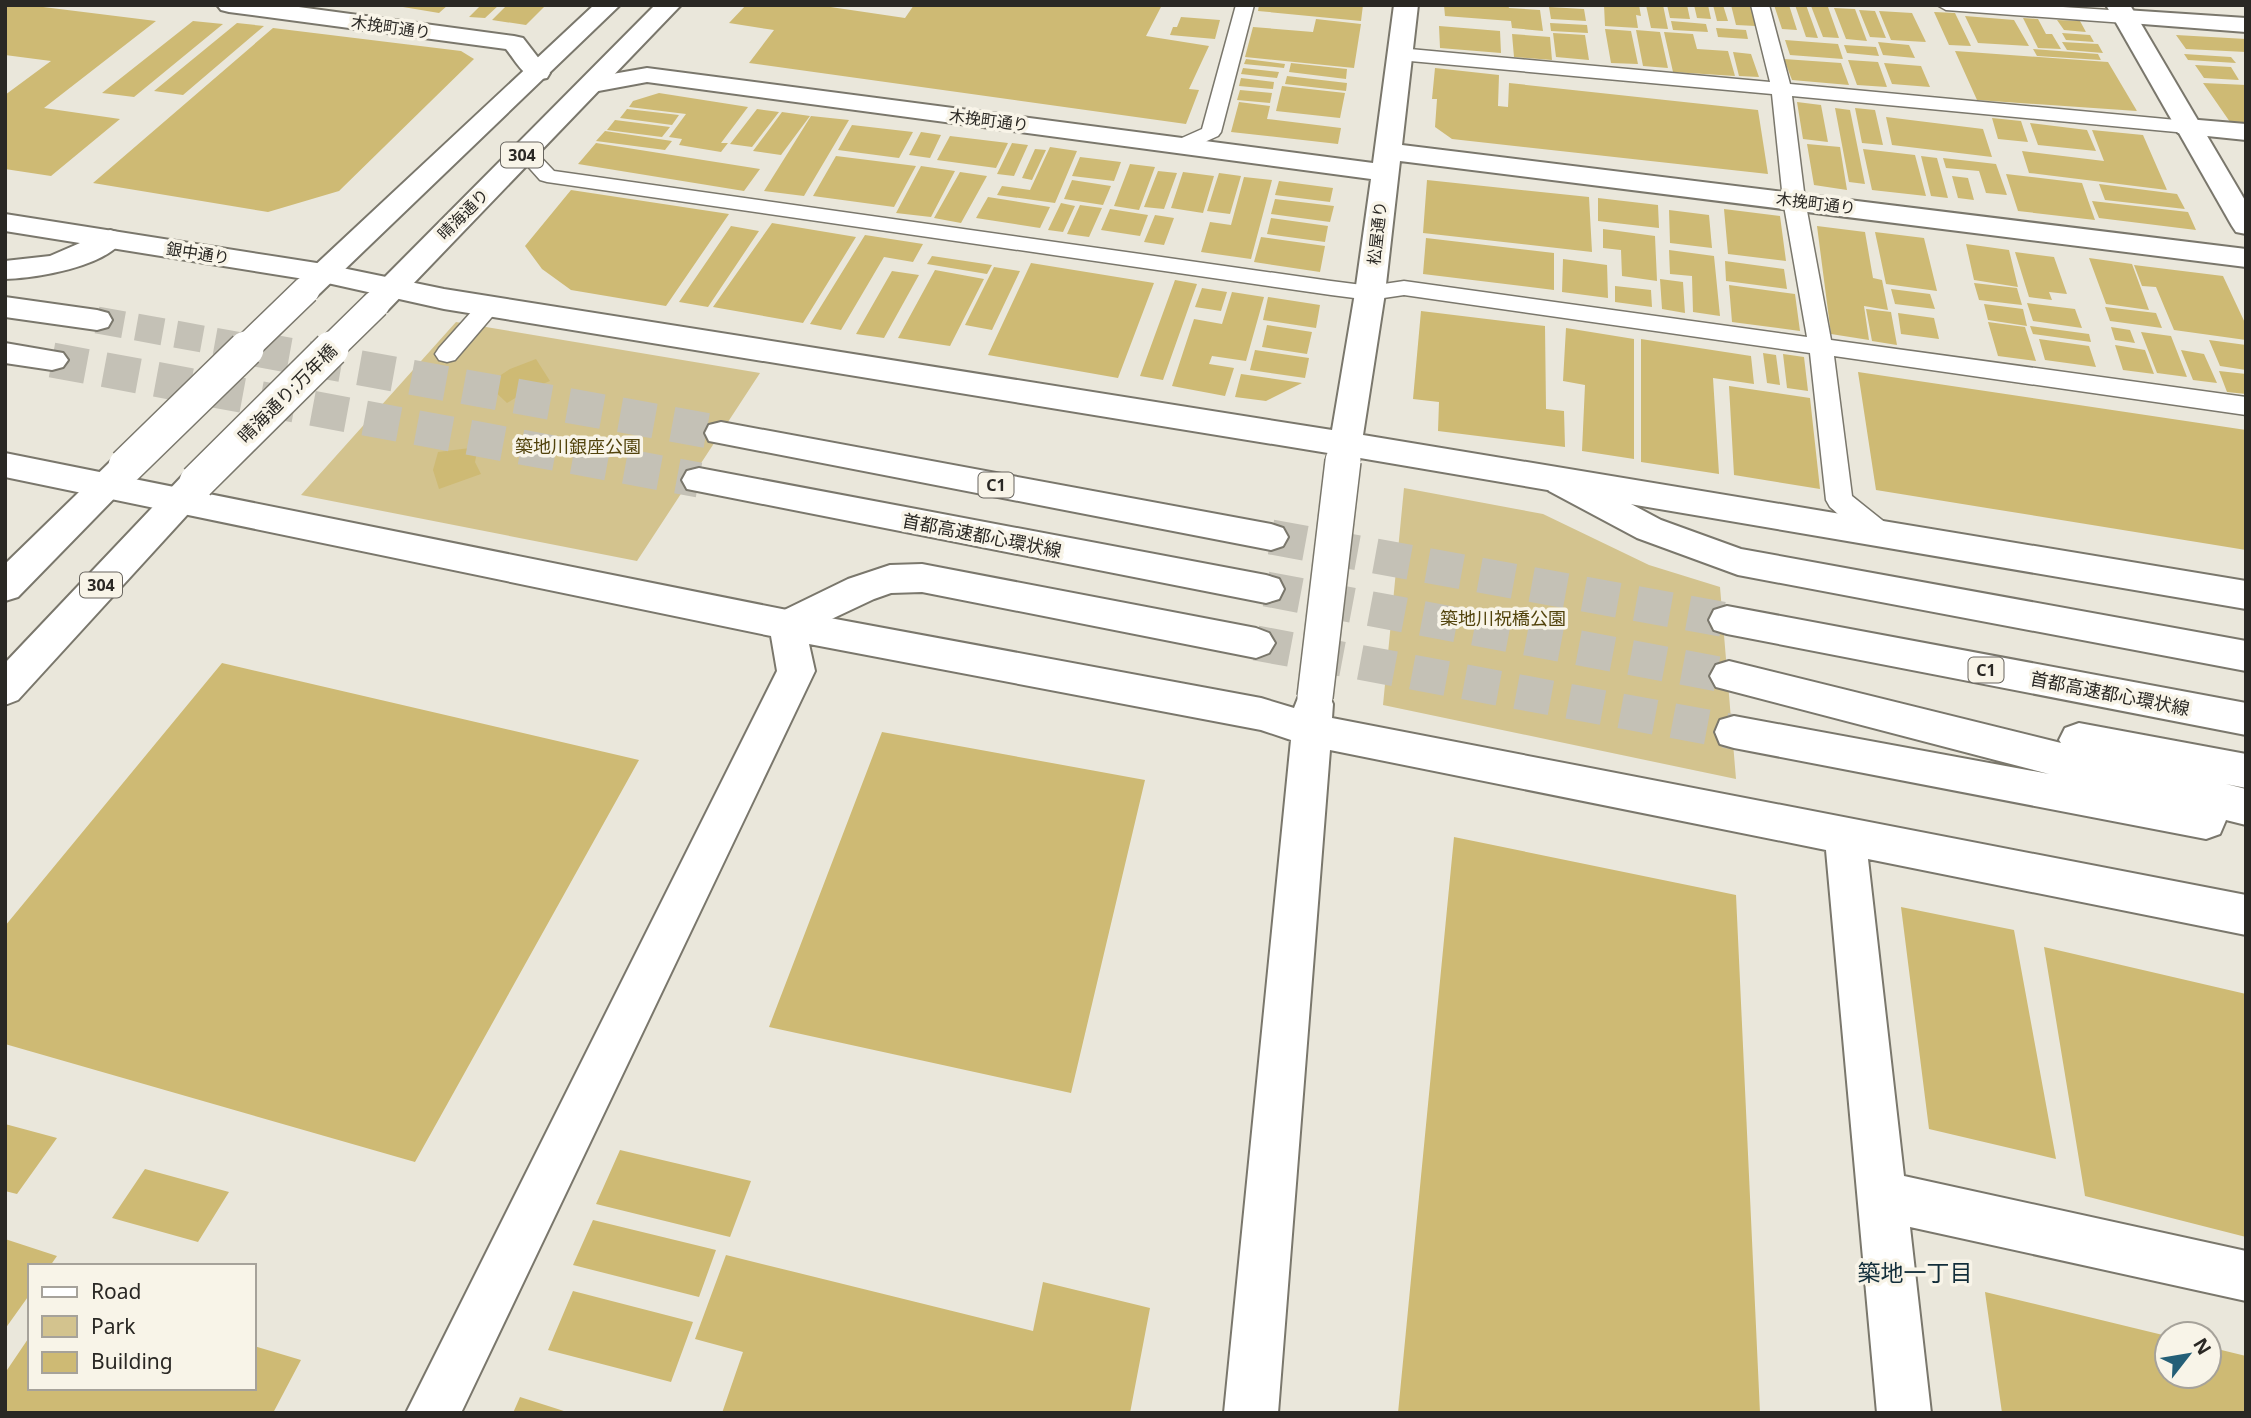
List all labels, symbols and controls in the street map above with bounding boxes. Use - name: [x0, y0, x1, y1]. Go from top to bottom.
- street label: 木挽町通り: [350, 11, 432, 43]
- street label: 木挽町通り: [948, 104, 1030, 136]
- road number: 304: [501, 142, 543, 168]
- street label: 晴海通り: [433, 184, 493, 244]
- street label: 木挽町通り: [1775, 187, 1857, 219]
- street label: 松屋通り: [1363, 200, 1391, 266]
- street label: 銀中通り: [165, 237, 231, 269]
- street label: 晴海通り;万年橋: [232, 338, 342, 448]
- park label: 築地川銀座公園: [515, 434, 641, 458]
- road number: C1: [978, 472, 1014, 498]
- street label: 首都高速都心環状線: [900, 508, 1064, 562]
- road number: 304: [80, 572, 122, 598]
- park label: 築地川祝橋公園: [1440, 606, 1566, 630]
- road number: C1: [1968, 657, 2004, 682]
- street label: 首都高速都心環状線: [2028, 666, 2192, 720]
- district label: 築地一丁目: [1858, 1256, 1973, 1288]
- legend: [28, 1264, 256, 1390]
- text: Road: [91, 1277, 141, 1305]
- text: Park: [91, 1312, 136, 1340]
- north arrow: [2153, 1320, 2223, 1390]
- text: N: [2187, 1333, 2218, 1360]
- text: Building: [91, 1347, 173, 1375]

